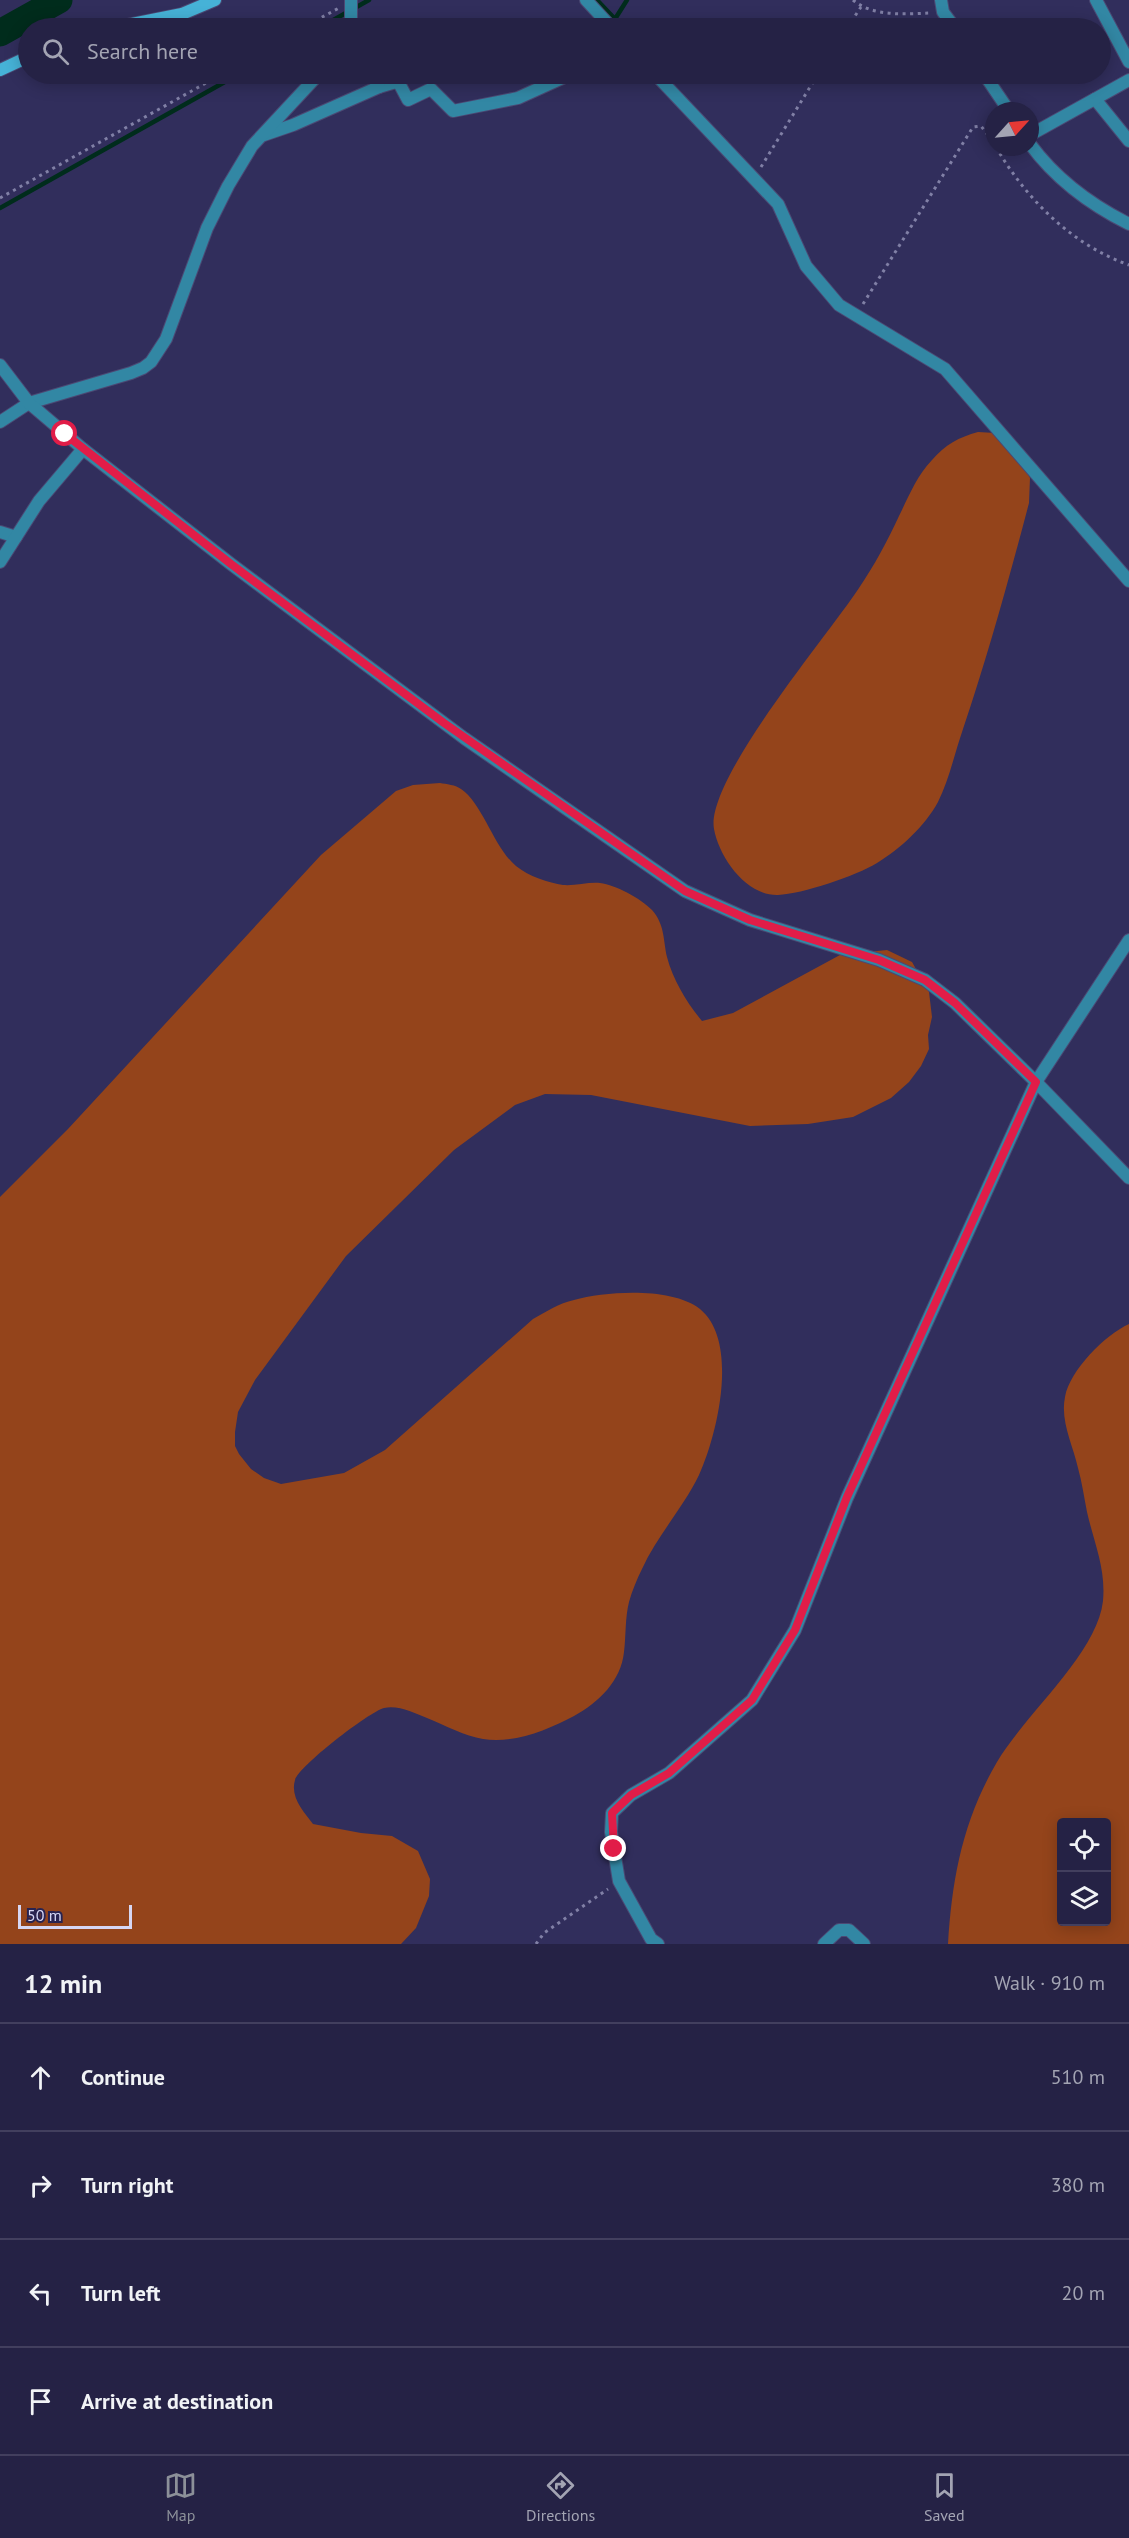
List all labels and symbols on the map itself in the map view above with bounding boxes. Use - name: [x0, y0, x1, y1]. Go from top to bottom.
- north arrow: [985, 102, 1039, 156]
- route start: [51, 420, 77, 446]
- route end: [600, 1835, 626, 1861]
- scale bar: [18, 1902, 132, 1930]

